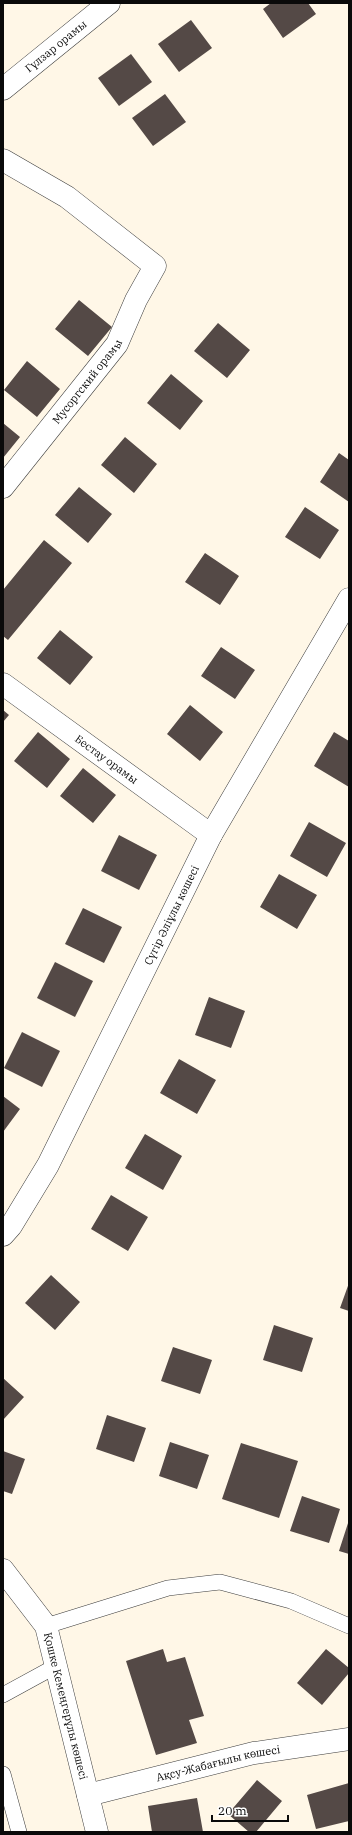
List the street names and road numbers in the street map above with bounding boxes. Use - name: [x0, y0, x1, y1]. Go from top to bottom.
- street label: Гүлзар орамы: [22, 17, 90, 75]
- street label: Мусоргский орамы: [49, 337, 125, 427]
- street label: Бестау орамы: [72, 732, 141, 787]
- street label: Сүгір Әліұлы көшесі: [141, 863, 202, 967]
- street label: Қошке Кемеңгерұлы көшесі: [41, 1631, 91, 1782]
- street label: Ақсу-Жабағылы көшесі: [154, 1742, 282, 1785]

